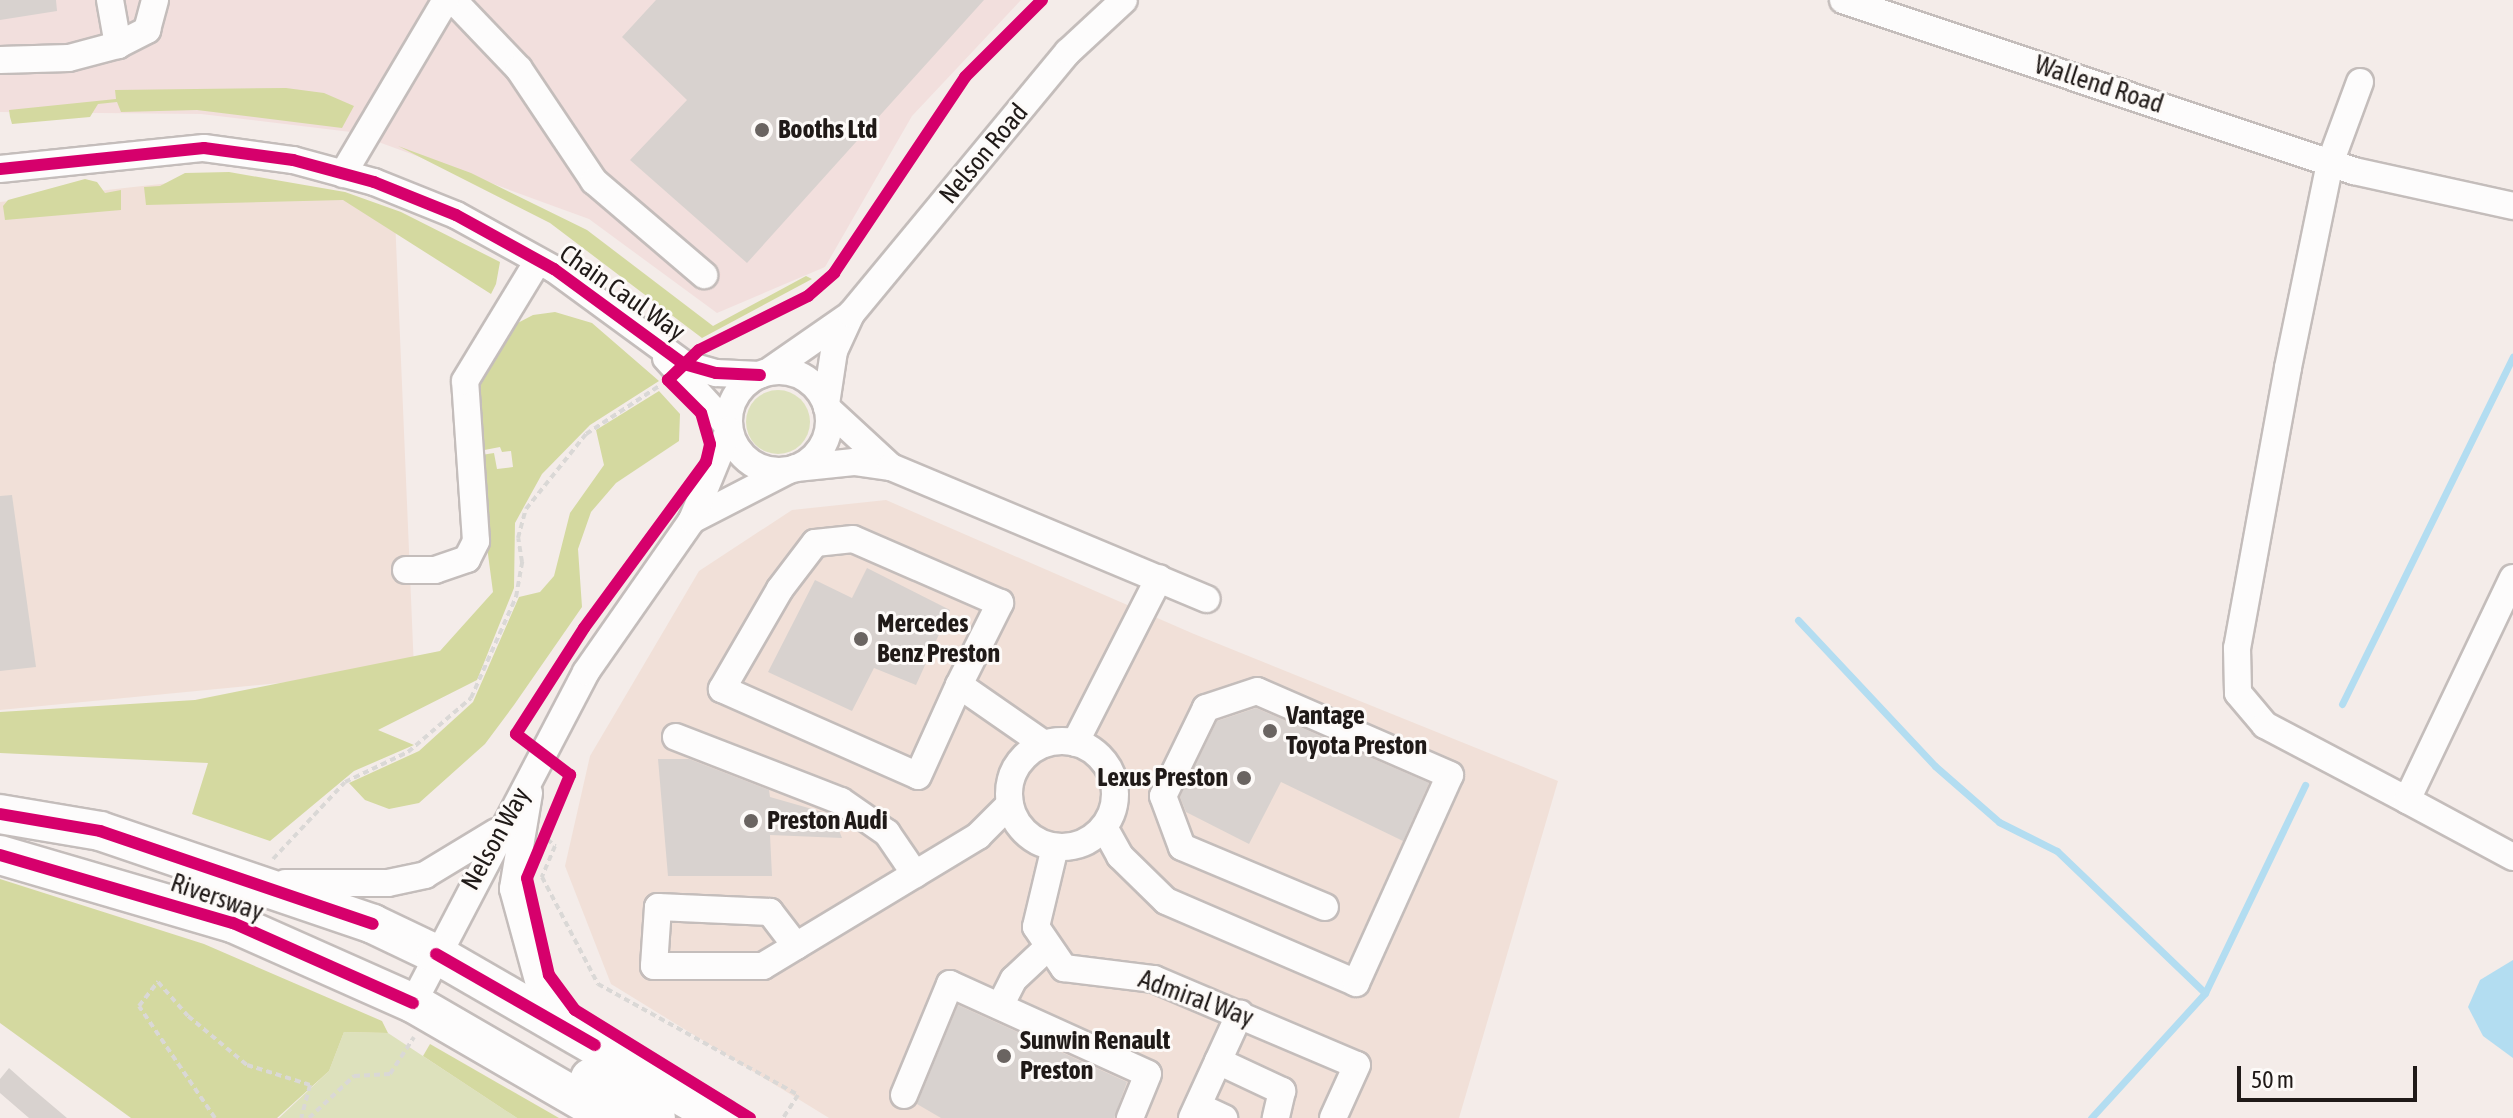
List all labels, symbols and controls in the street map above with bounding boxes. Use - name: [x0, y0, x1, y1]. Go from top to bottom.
- street label: Wallend Road: [2031, 50, 2167, 120]
- street label: Nelson Road: [933, 98, 1035, 210]
- place label: Booths Ltd: [778, 114, 877, 146]
- marker: Booths Ltd: [753, 121, 771, 139]
- street label: Chain Caul Way: [553, 238, 691, 348]
- place label: Mercedes Benz Preston: [877, 608, 1000, 670]
- marker: Mercedes Benz Preston: [852, 630, 870, 648]
- place label: Vantage Toyota Preston: [1286, 700, 1427, 762]
- marker: Vantage Toyota Preston: [1261, 722, 1279, 740]
- place label: Lexus Preston: [1097, 762, 1228, 794]
- marker: Lexus Preston: [1235, 769, 1253, 787]
- street label: Nelson Way: [455, 782, 537, 896]
- place label: Preston Audi: [767, 805, 888, 837]
- marker: Preston Audi: [742, 812, 760, 830]
- street label: Riversway: [166, 868, 268, 928]
- street label: Admiral Way: [1134, 964, 1258, 1034]
- place label: Sunwin Renault Preston: [1020, 1025, 1170, 1086]
- marker: Sunwin Renault Preston: [995, 1047, 1013, 1065]
- scale bar: [2241, 1050, 2421, 1100]
- text: 50 m: [2251, 1066, 2294, 1093]

